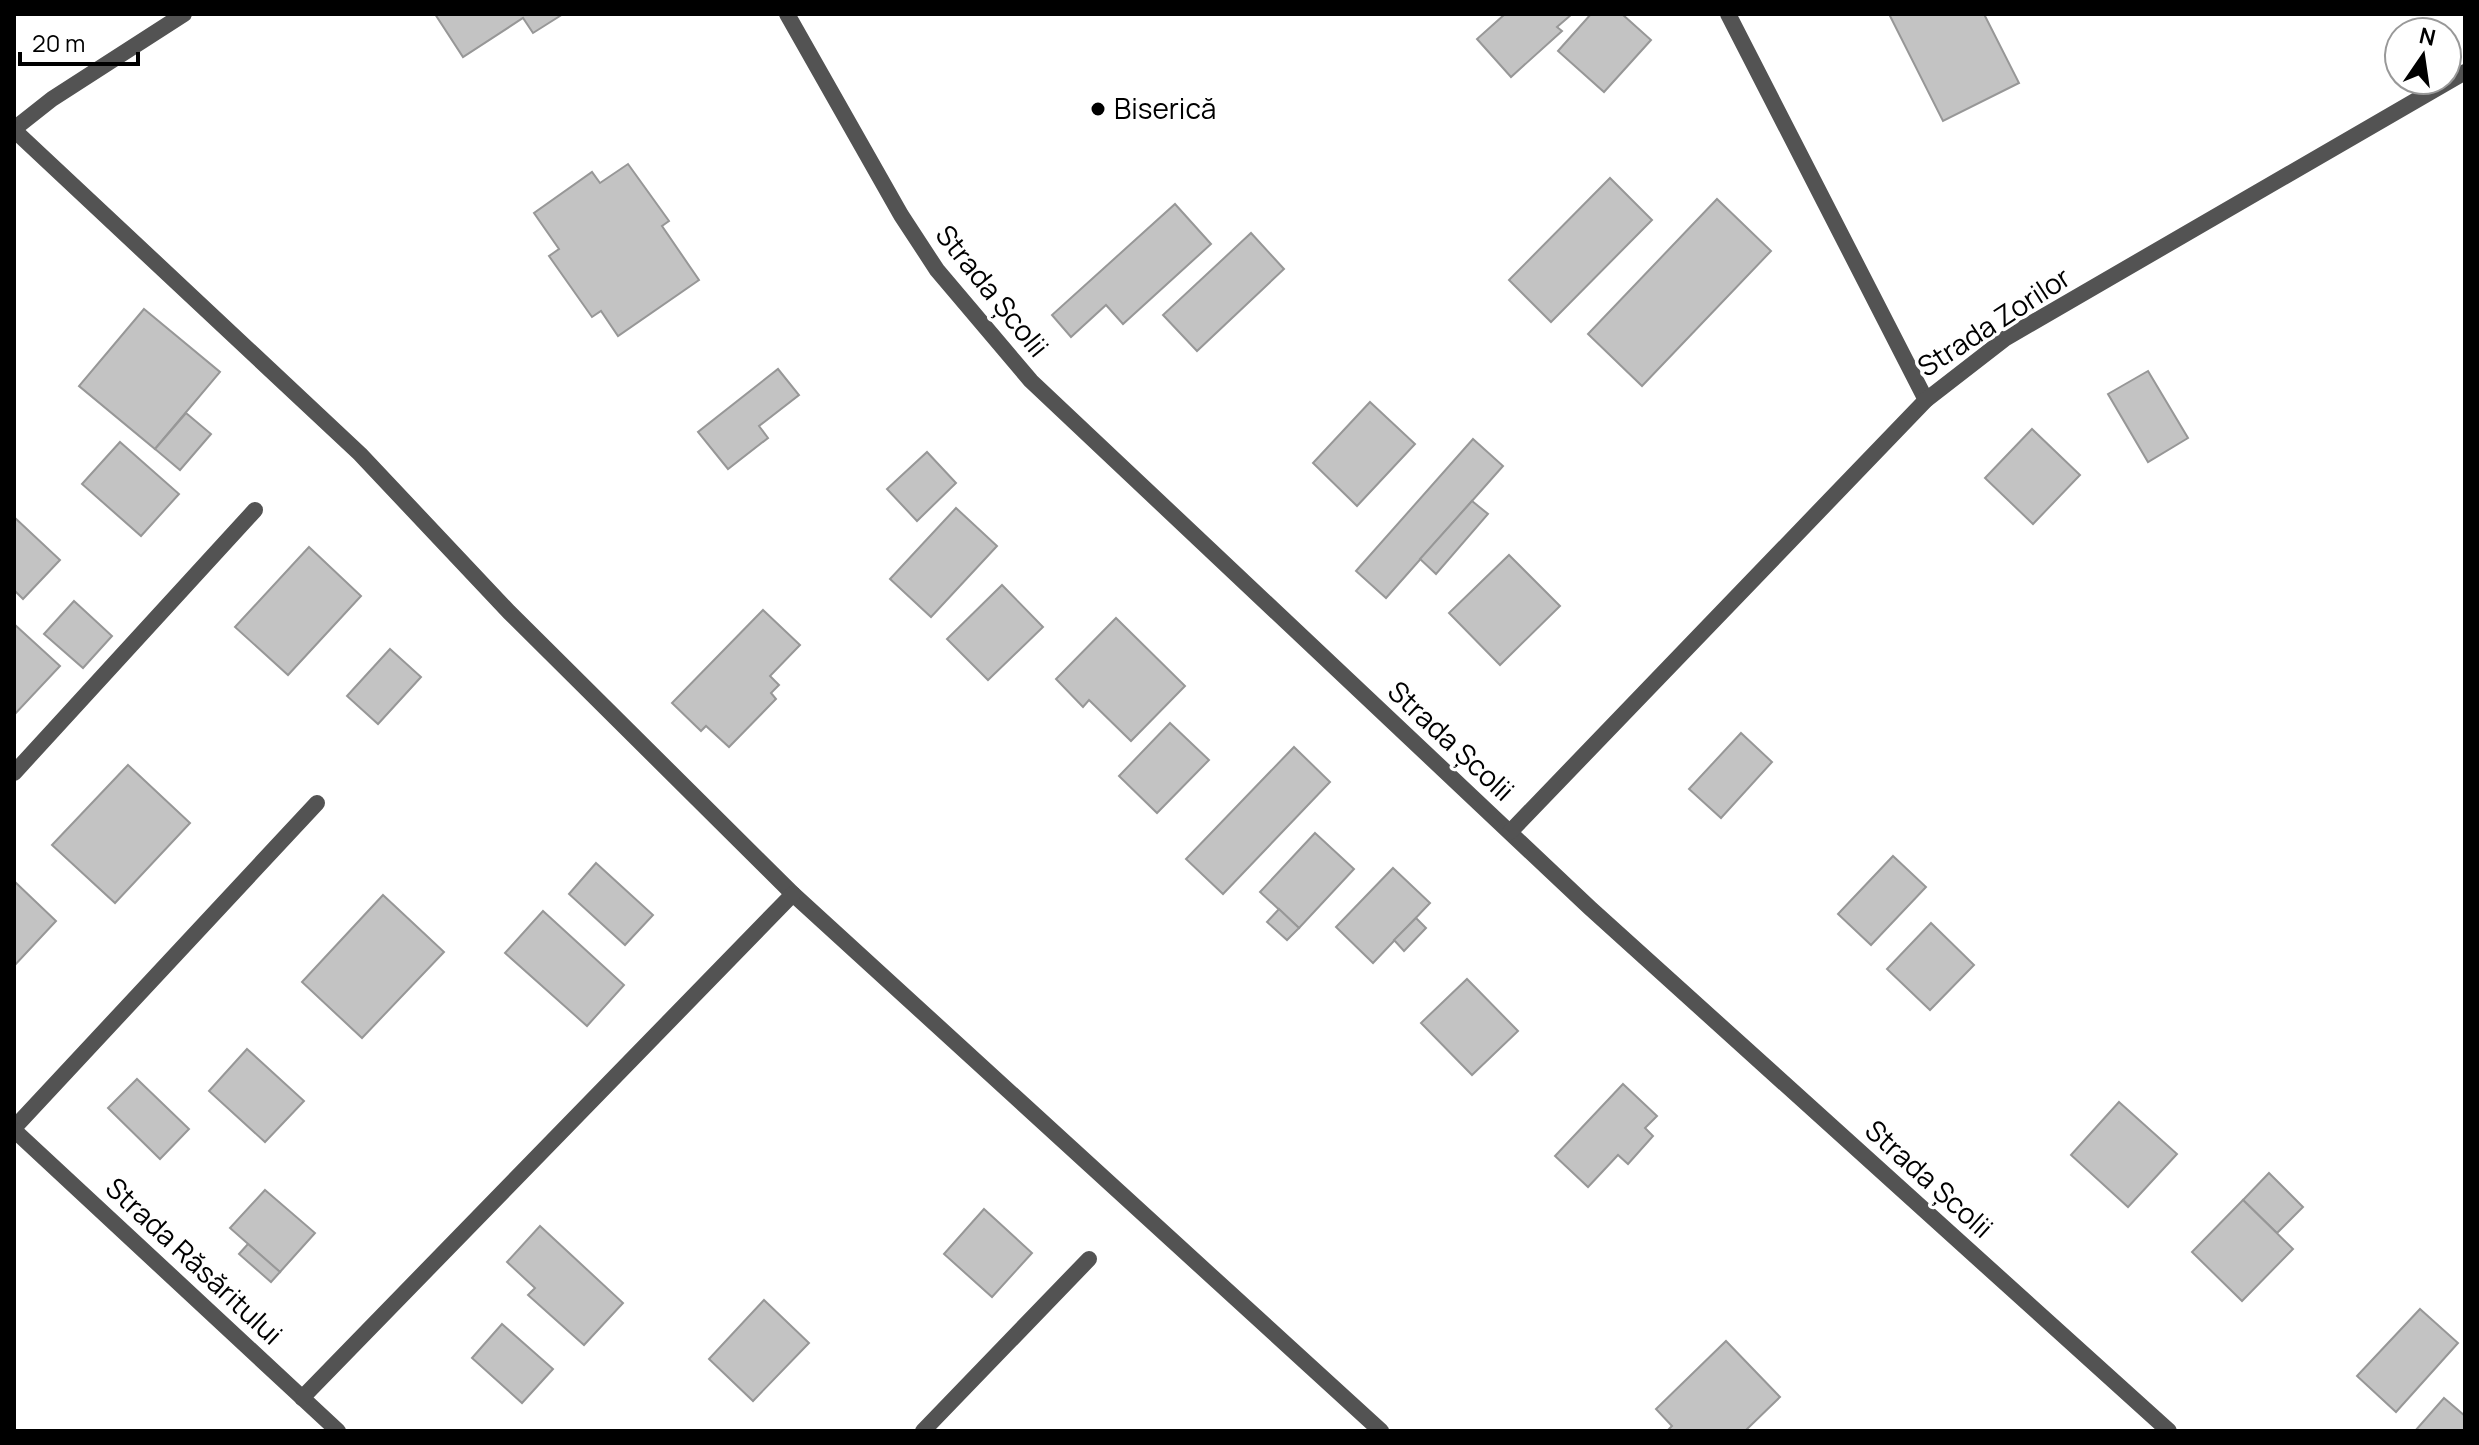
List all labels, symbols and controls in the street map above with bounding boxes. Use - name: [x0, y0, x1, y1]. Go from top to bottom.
- scale bar: [20, 16, 138, 66]
- north arrow: [2383, 16, 2463, 96]
- text: N: [2416, 20, 2439, 53]
- text: 20 m: [32, 26, 85, 59]
- place label: Biserică: [1114, 89, 1216, 127]
- marker: Biserică: [1089, 100, 1107, 118]
- street label: Strada Școlii: [928, 216, 1058, 364]
- street label: Strada Zorilor: [1910, 258, 2077, 385]
- street label: Strada Școlii: [1380, 672, 1523, 809]
- street label: Strada Școlii: [1858, 1111, 2002, 1246]
- street label: Strada Răsăritului: [98, 1168, 291, 1352]

